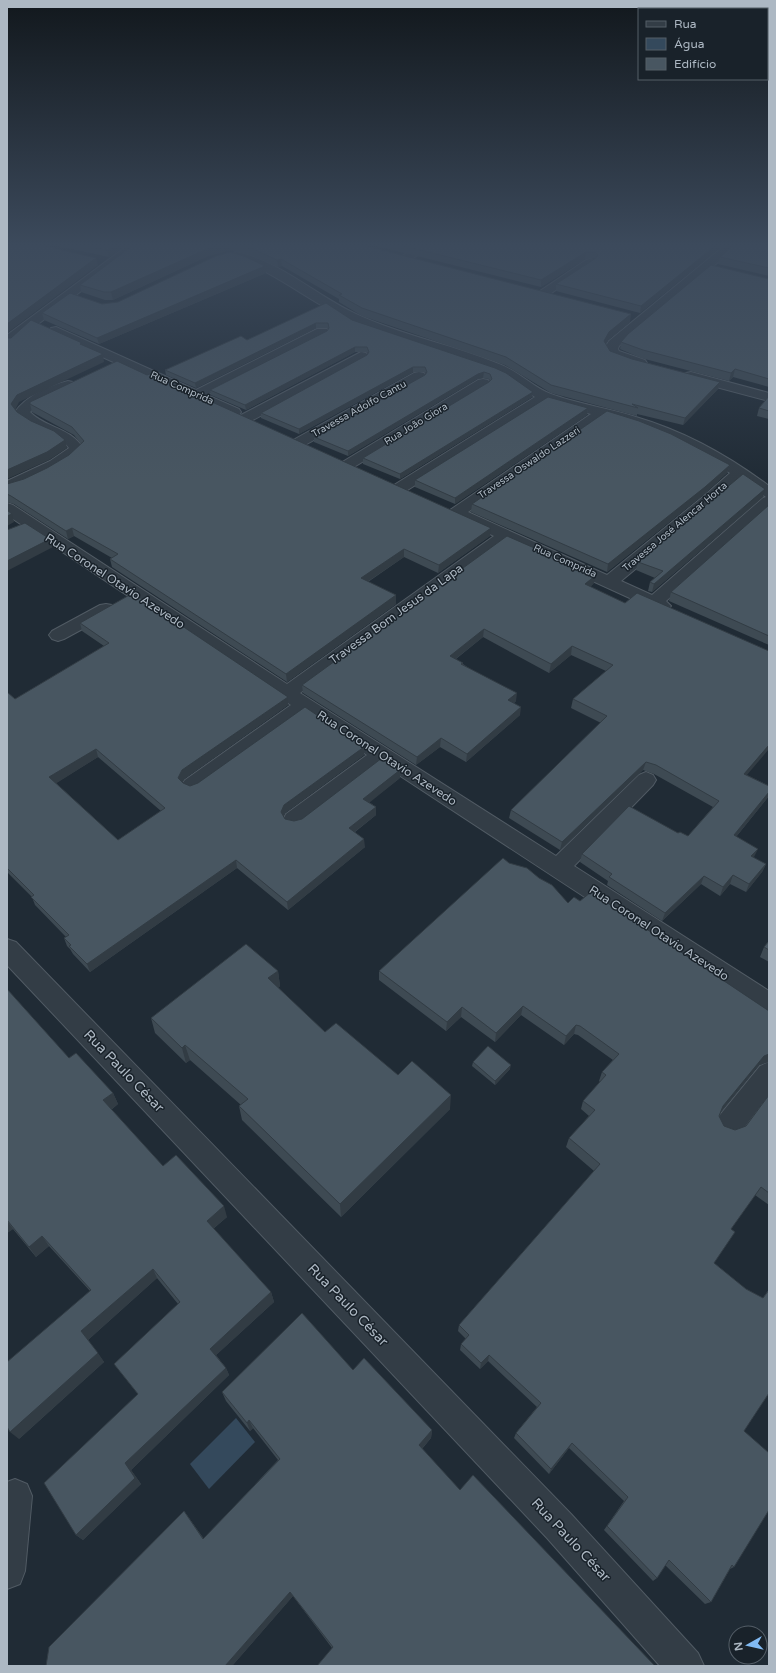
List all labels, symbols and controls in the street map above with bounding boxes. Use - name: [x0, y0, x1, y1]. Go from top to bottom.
- legend: [638, 8, 768, 80]
- text: Rua: [674, 17, 697, 31]
- text: Água: [674, 37, 704, 51]
- text: Edifício: [674, 57, 716, 71]
- street label: Rua Comprida: [148, 369, 216, 407]
- street label: Travessa Adolfo Cantu: [310, 378, 408, 440]
- street label: Rua João Giora: [382, 400, 450, 448]
- street label: Travessa Oswaldo Lazzeri: [476, 424, 582, 502]
- street label: Travessa José Alencar Horta: [620, 480, 730, 574]
- street label: Rua Coronel Otavio Azevedo: [43, 531, 187, 631]
- street label: Rua Comprida: [531, 542, 599, 580]
- street label: Travessa Bom Jesus da Lapa: [326, 561, 466, 667]
- street label: Rua Coronel Otavio Azevedo: [315, 708, 459, 808]
- street label: Rua Coronel Otavio Azevedo: [587, 883, 731, 983]
- street label: Rua Paulo César: [80, 1026, 168, 1116]
- street label: Rua Paulo César: [304, 1260, 392, 1350]
- street label: Rua Paulo César: [528, 1495, 615, 1586]
- north arrow: [728, 1625, 768, 1665]
- text: N: [732, 1641, 746, 1652]

